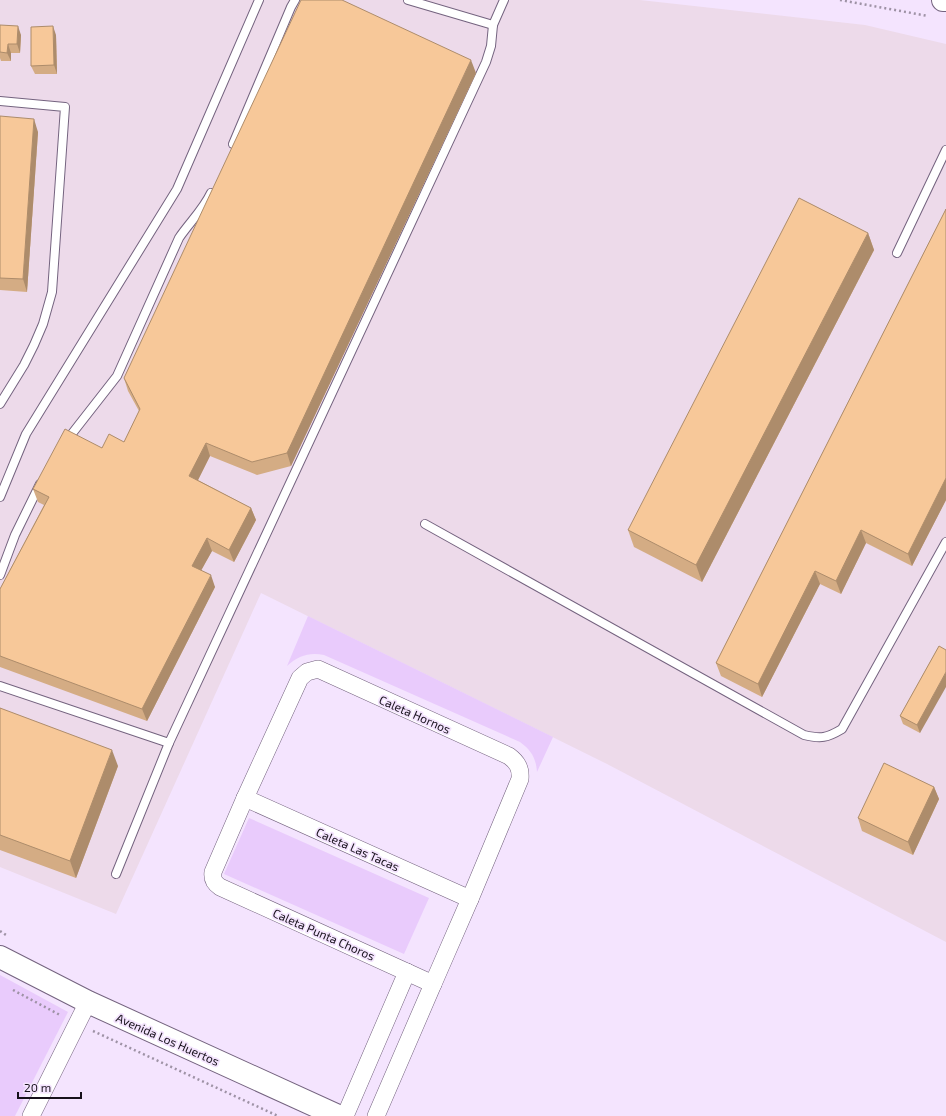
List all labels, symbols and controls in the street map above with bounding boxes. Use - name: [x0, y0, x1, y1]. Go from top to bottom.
- street label: Caleta Hornos: [377, 692, 453, 736]
- street label: Caleta Las Tacas: [314, 824, 402, 874]
- street label: Caleta Punta Choros: [271, 905, 377, 963]
- street label: Avenida Los Huertos: [114, 1010, 222, 1068]
- scale bar: [18, 1074, 81, 1100]
- text: 20 m: [24, 1080, 51, 1094]

